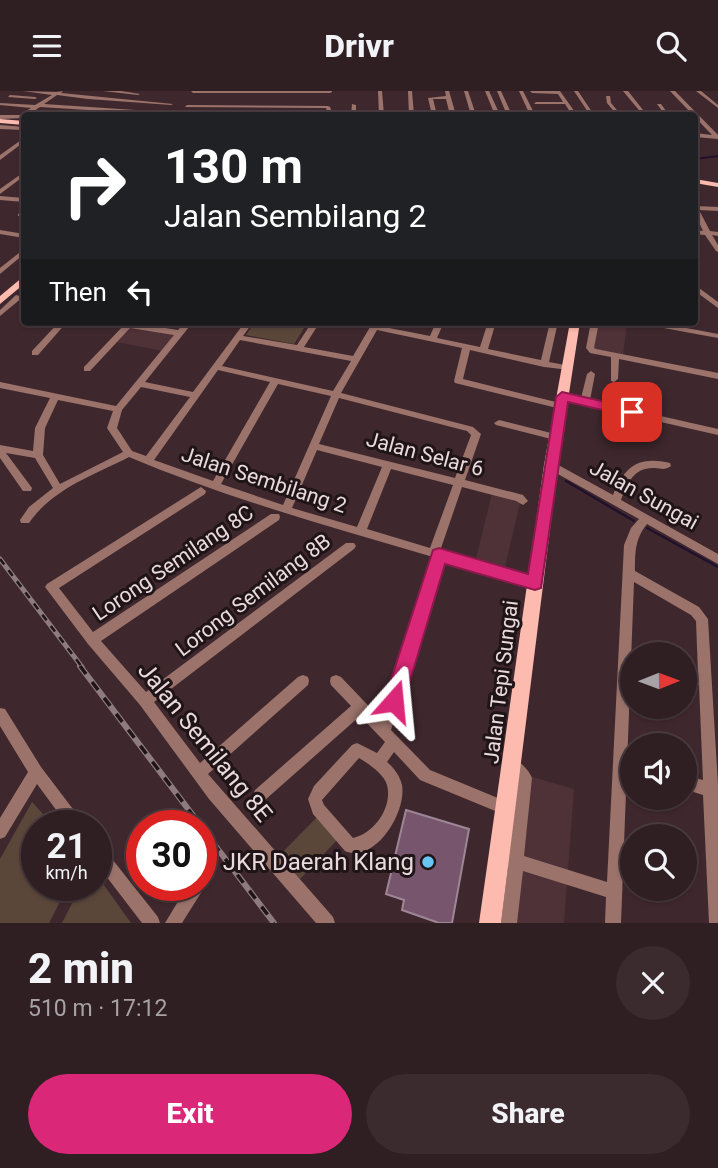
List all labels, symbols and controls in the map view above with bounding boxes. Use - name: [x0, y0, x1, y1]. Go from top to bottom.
- icon: menu: [28, 27, 66, 65]
- text: Drivr: [324, 27, 394, 65]
- icon: search: [652, 27, 690, 65]
- text: 130 m: [164, 138, 303, 195]
- icon: right: [49, 140, 140, 231]
- text: Jalan Sembilang 2: [164, 197, 426, 235]
- icon: left: [121, 273, 159, 311]
- text: Then: [49, 277, 107, 307]
- pin: [602, 382, 662, 442]
- icon: arrive: [613, 393, 651, 431]
- street label: Jalan Selar 6: [364, 427, 486, 481]
- street label: Jalan Sembilang 2: [178, 442, 350, 518]
- street label: Jalan Sungai: [586, 455, 702, 535]
- street label: Lorong Semilang 8C: [88, 500, 258, 626]
- street label: Lorong Semilang 8B: [171, 529, 335, 661]
- street label: Jalan Tepi Sungai: [479, 599, 523, 765]
- north arrow: [620, 642, 696, 719]
- map controls: [620, 642, 697, 901]
- street label: Jalan Semilang 8E: [132, 657, 278, 827]
- position arrow: [357, 664, 431, 738]
- button: sound: [620, 733, 697, 810]
- speed limit sign: 30: [126, 810, 217, 901]
- button: search: [620, 824, 697, 901]
- text: 21: [46, 826, 87, 867]
- place label: JKR Daerah Klang: [223, 848, 414, 876]
- marker: JKR Daerah Klang: [420, 854, 436, 870]
- text: km/h: [45, 862, 88, 883]
- text: 2 min: [28, 944, 134, 993]
- button: close: [616, 946, 690, 1020]
- text: 510 m · 17:12: [28, 995, 167, 1022]
- button: Exit: [28, 1074, 352, 1154]
- button: Share: [366, 1074, 690, 1154]

